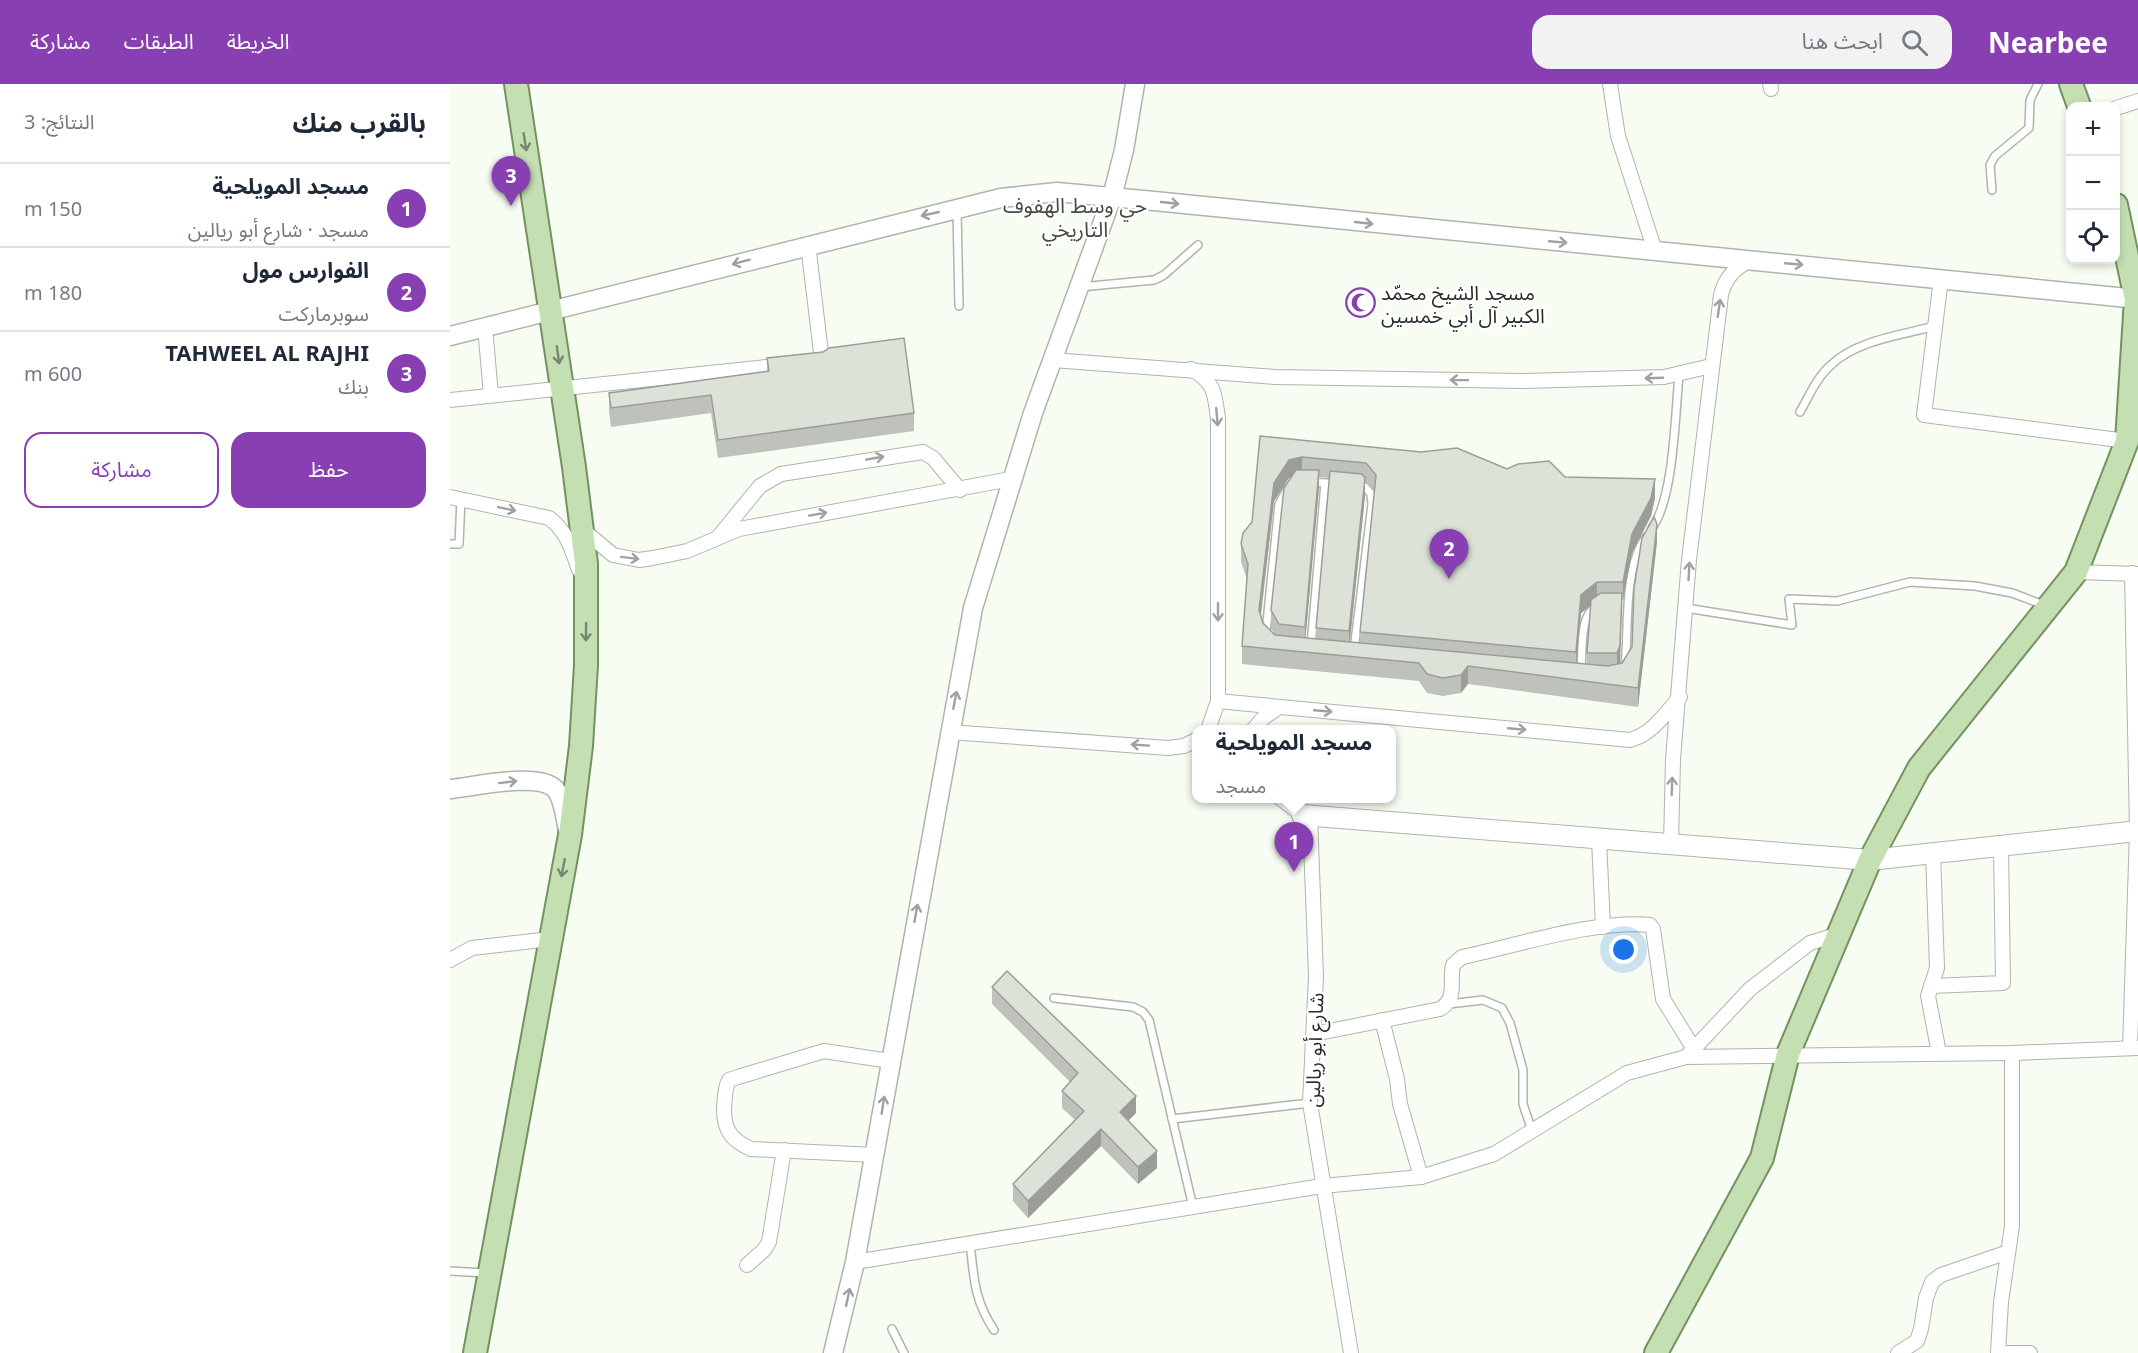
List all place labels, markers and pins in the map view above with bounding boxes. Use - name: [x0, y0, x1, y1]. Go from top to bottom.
- pin: 3: [492, 156, 530, 206]
- place label: مسجد الشيخ محمّد الكبير آل أبي خمسين: [1381, 279, 1545, 331]
- mosque icon: مسجد الشيخ محمّد الكبير آل أبي خمسين: [1344, 287, 1376, 319]
- pin: 2: [1430, 530, 1468, 579]
- pin: 1: [1274, 822, 1314, 872]

